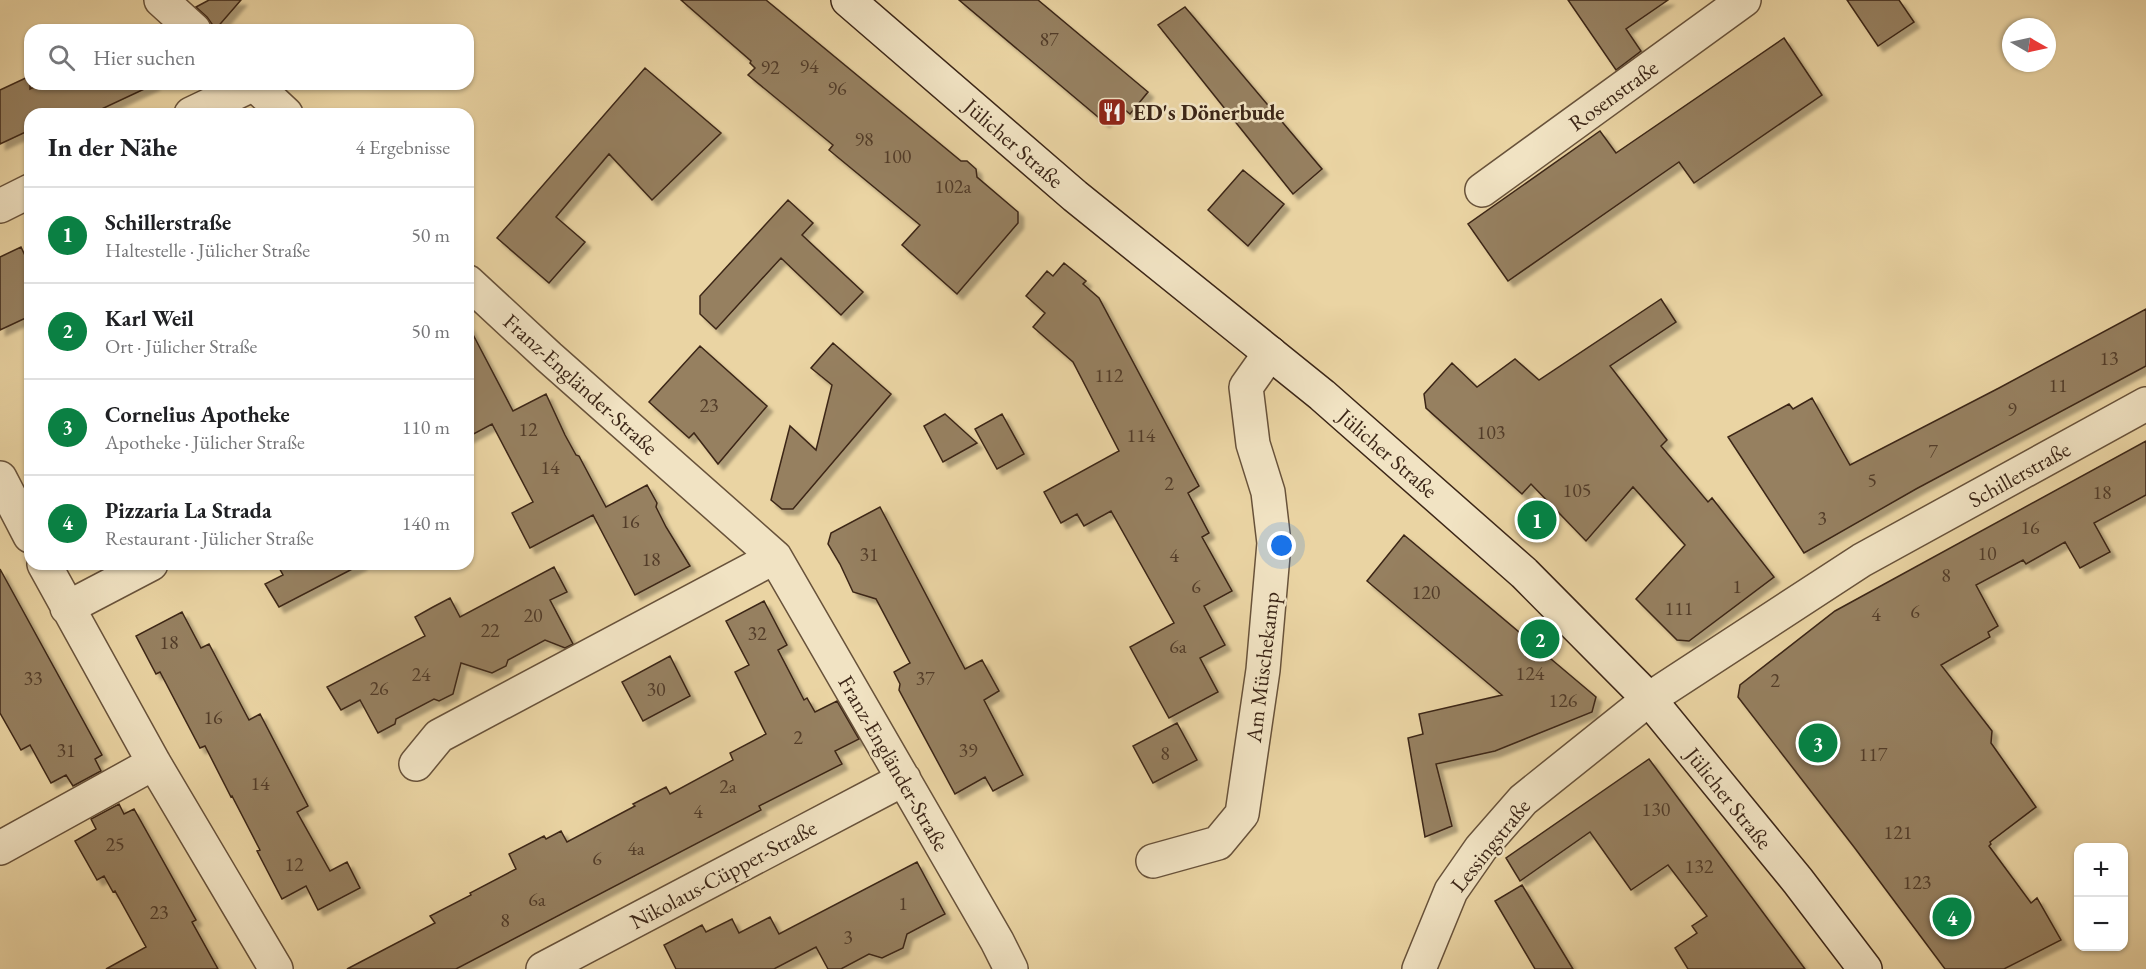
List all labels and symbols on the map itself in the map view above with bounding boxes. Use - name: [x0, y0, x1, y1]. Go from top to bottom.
- north arrow: [2002, 18, 2056, 72]
- house number: 87: [1039, 26, 1059, 52]
- house number: 94: [799, 53, 819, 79]
- street label: Rosenstraße: [1563, 53, 1664, 138]
- house number: 92: [760, 54, 780, 80]
- house number: 96: [827, 75, 847, 101]
- street label: Jülicher Straße: [956, 91, 1070, 195]
- restaurant icon: ED's Dönerbude: [1096, 96, 1128, 128]
- place label: ED's Dönerbude: [1133, 98, 1285, 127]
- house number: 98: [854, 126, 874, 152]
- house number: 100: [883, 143, 912, 169]
- house number: 102a: [935, 173, 971, 199]
- street label: Franz-Engländer-Straße: [497, 307, 664, 462]
- house number: 13: [2099, 345, 2119, 371]
- house number: 112: [1095, 362, 1124, 388]
- house number: 11: [2048, 372, 2068, 398]
- house number: 23: [699, 392, 719, 418]
- house number: 9: [2007, 396, 2017, 422]
- street label: Jülicher Straße: [1330, 401, 1444, 505]
- house number: 12: [518, 416, 538, 442]
- house number: 103: [1477, 419, 1505, 445]
- house number: 114: [1127, 422, 1156, 448]
- street label: Schillerstraße: [1963, 434, 2076, 514]
- house number: 7: [1928, 438, 1938, 464]
- house number: 14: [540, 454, 560, 480]
- house number: 5: [1867, 467, 1877, 493]
- house number: 2: [1164, 470, 1174, 496]
- house number: 105: [1563, 477, 1591, 503]
- house number: 18: [2092, 479, 2112, 505]
- pin: 1: [1518, 498, 1556, 542]
- house number: 3: [1817, 505, 1827, 531]
- house number: 16: [620, 508, 640, 534]
- house number: 16: [2020, 514, 2040, 540]
- your location: [1267, 531, 1296, 560]
- house number: 10: [1977, 540, 1997, 566]
- house number: 31: [859, 541, 879, 567]
- house number: 4: [1169, 542, 1179, 568]
- house number: 18: [641, 546, 661, 572]
- house number: 8: [1941, 562, 1951, 588]
- house number: 6: [1191, 573, 1201, 599]
- house number: 1: [1732, 573, 1742, 599]
- house number: 120: [1412, 579, 1441, 605]
- street label: Am Müschekamp: [1239, 590, 1286, 745]
- house number: 111: [1665, 595, 1693, 621]
- house number: 6: [1910, 598, 1920, 624]
- house number: 4: [1871, 601, 1881, 627]
- house number: 20: [523, 602, 543, 628]
- pin: 2: [1520, 616, 1560, 662]
- house number: 22: [480, 617, 500, 643]
- house number: 32: [747, 620, 767, 646]
- house number: 18: [159, 629, 179, 655]
- house number: 6a: [1169, 633, 1187, 659]
- house number: 124: [1516, 660, 1545, 686]
- house number: 24: [411, 661, 431, 687]
- house number: 33: [23, 665, 43, 691]
- house number: 37: [915, 665, 935, 691]
- house number: 2: [1770, 667, 1780, 693]
- street label: Franz-Engländer-Straße: [831, 670, 956, 857]
- house number: 26: [369, 675, 389, 701]
- house number: 30: [646, 676, 666, 702]
- house number: 126: [1549, 687, 1578, 713]
- house number: 16: [203, 704, 223, 730]
- pin: 3: [1798, 720, 1838, 766]
- house number: 2: [793, 724, 803, 750]
- house number: 31: [56, 737, 76, 763]
- house number: 39: [958, 737, 978, 763]
- house number: 8: [1160, 740, 1170, 766]
- street label: Jülicher Straße: [1677, 740, 1779, 856]
- house number: 117: [1859, 741, 1888, 767]
- house number: 14: [250, 770, 270, 796]
- house number: 2a: [719, 773, 737, 799]
- street label: Lessingstraße: [1444, 792, 1537, 898]
- house number: 130: [1642, 796, 1671, 822]
- house number: 4: [693, 798, 703, 824]
- street label: Nikolaus-Cüpper-Straße: [625, 813, 822, 936]
- house number: 121: [1884, 819, 1912, 845]
- house number: 25: [105, 831, 125, 857]
- house number: 4a: [627, 835, 645, 861]
- house number: 6: [592, 845, 602, 871]
- house number: 12: [284, 851, 304, 877]
- house number: 132: [1685, 853, 1714, 879]
- house number: 123: [1903, 869, 1931, 895]
- house number: 6a: [528, 886, 546, 912]
- house number: 1: [898, 890, 908, 916]
- pin: 4: [1932, 894, 1972, 940]
- house number: 23: [149, 899, 169, 925]
- house number: 8: [500, 907, 510, 933]
- house number: 3: [843, 924, 853, 950]

